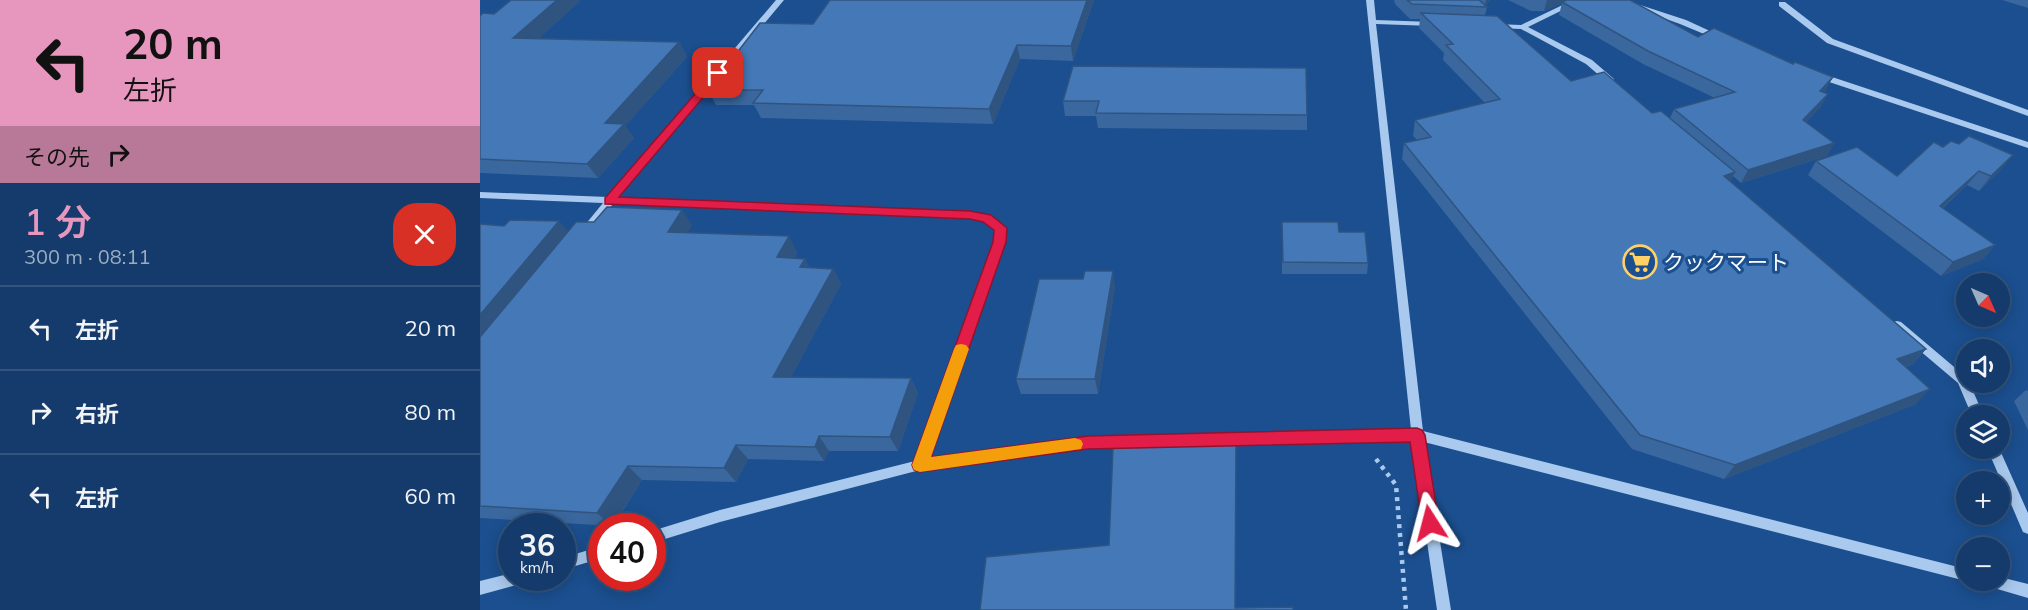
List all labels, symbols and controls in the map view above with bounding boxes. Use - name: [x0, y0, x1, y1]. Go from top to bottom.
- text: 20 m: [123, 17, 223, 70]
- icon: left: [24, 24, 102, 102]
- pin: [692, 47, 743, 98]
- icon: arrive: [701, 56, 734, 89]
- text: 左折: [123, 73, 177, 107]
- icon: right: [102, 138, 135, 171]
- text: その先: [24, 143, 90, 171]
- text: 1 分: [24, 199, 91, 244]
- button: close: [393, 203, 456, 266]
- text: 300 m · 08:11: [24, 244, 150, 269]
- supermarket icon: クックマート: [1622, 244, 1658, 280]
- place label: クックマート: [1663, 249, 1789, 275]
- north arrow: [1956, 273, 2010, 327]
- map controls: [1956, 273, 2010, 591]
- icon: left: [24, 312, 57, 345]
- text: 20 m: [405, 314, 456, 342]
- text: 左折: [75, 316, 119, 344]
- button: sound: [1956, 339, 2010, 393]
- icon: right: [24, 396, 57, 429]
- text: 80 m: [405, 398, 456, 426]
- text: 右折: [75, 400, 119, 428]
- button: layers: [1956, 405, 2010, 459]
- button: +: [1956, 471, 2010, 525]
- icon: left: [24, 480, 57, 513]
- text: 60 m: [405, 482, 456, 510]
- text: 左折: [75, 484, 119, 512]
- position arrow: [1398, 491, 1462, 555]
- speed limit sign: 40: [588, 513, 666, 591]
- text: 36: [519, 526, 555, 564]
- button: −: [1956, 537, 2010, 591]
- text: km/h: [520, 558, 554, 577]

